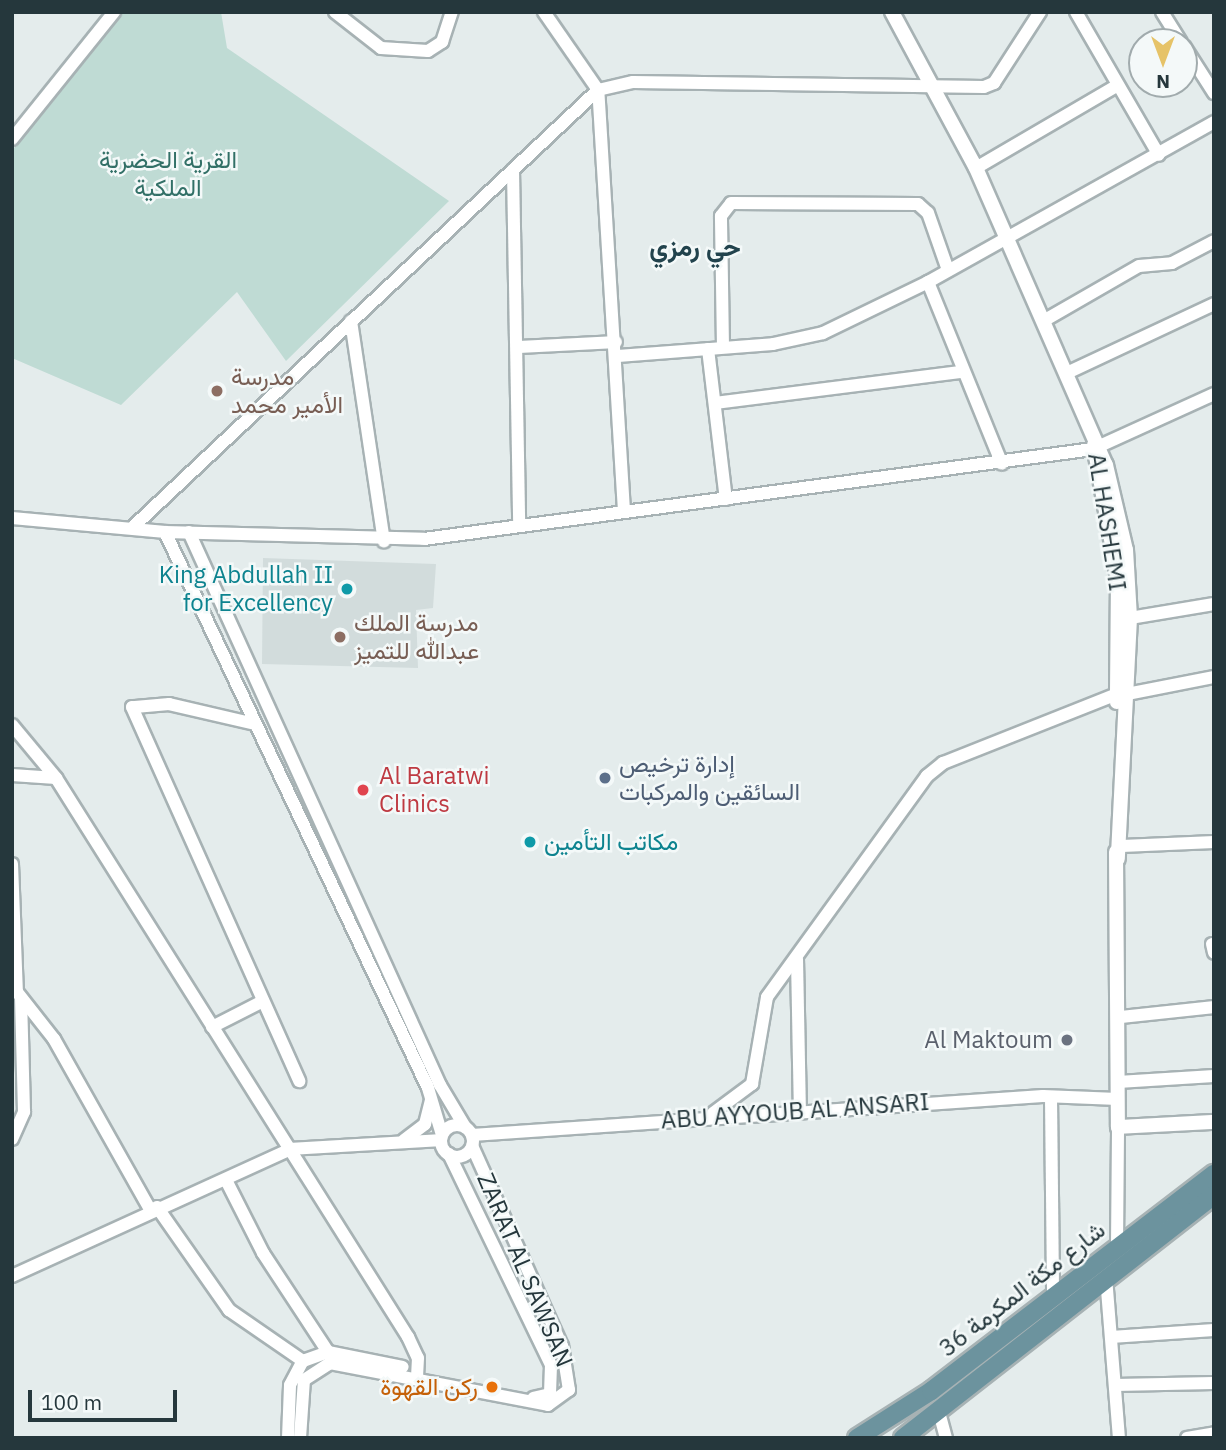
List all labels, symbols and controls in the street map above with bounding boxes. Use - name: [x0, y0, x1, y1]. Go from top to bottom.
- north arrow: [1128, 28, 1198, 98]
- text: N: [1156, 70, 1170, 94]
- park label: القرية الحضرية الملكية: [99, 146, 237, 202]
- district label: حي رمزي: [649, 231, 741, 263]
- place label: مدرسة الأمير محمد: [231, 363, 343, 419]
- marker: مدرسة الأمير محمد: [209, 383, 225, 399]
- street label: AL HASHEMI: [1082, 451, 1132, 593]
- place label: King Abdullah II for Excellency: [159, 561, 333, 617]
- marker: King Abdullah II for Excellency: [339, 581, 355, 597]
- place label: مدرسة الملك عبدالله للتميز: [354, 609, 479, 665]
- marker: مدرسة الملك عبدالله للتميز: [332, 629, 348, 645]
- place label: إدارة ترخيص السائقين والمركبات: [619, 750, 800, 806]
- place label: Al Baratwi Clinics: [379, 762, 489, 818]
- marker: إدارة ترخيص السائقين والمركبات: [597, 770, 613, 786]
- marker: Al Baratwi Clinics: [353, 780, 373, 800]
- place label: مكاتب التأمين: [544, 828, 678, 856]
- marker: مكاتب التأمين: [522, 834, 538, 850]
- place label: Al Maktoum: [924, 1026, 1053, 1054]
- marker: Al Maktoum: [1059, 1032, 1075, 1048]
- street label: ABU AYYOUB AL ANSARI: [660, 1087, 930, 1135]
- street label: ZARAT AL SAWSAN: [471, 1169, 579, 1371]
- street label: شارع مكة المكرمة 36: [933, 1215, 1111, 1363]
- place label: ركن القهوة: [380, 1373, 478, 1401]
- scale bar: [32, 1376, 180, 1420]
- marker: ركن القهوة: [484, 1379, 500, 1395]
- text: 100 m: [41, 1388, 102, 1416]

